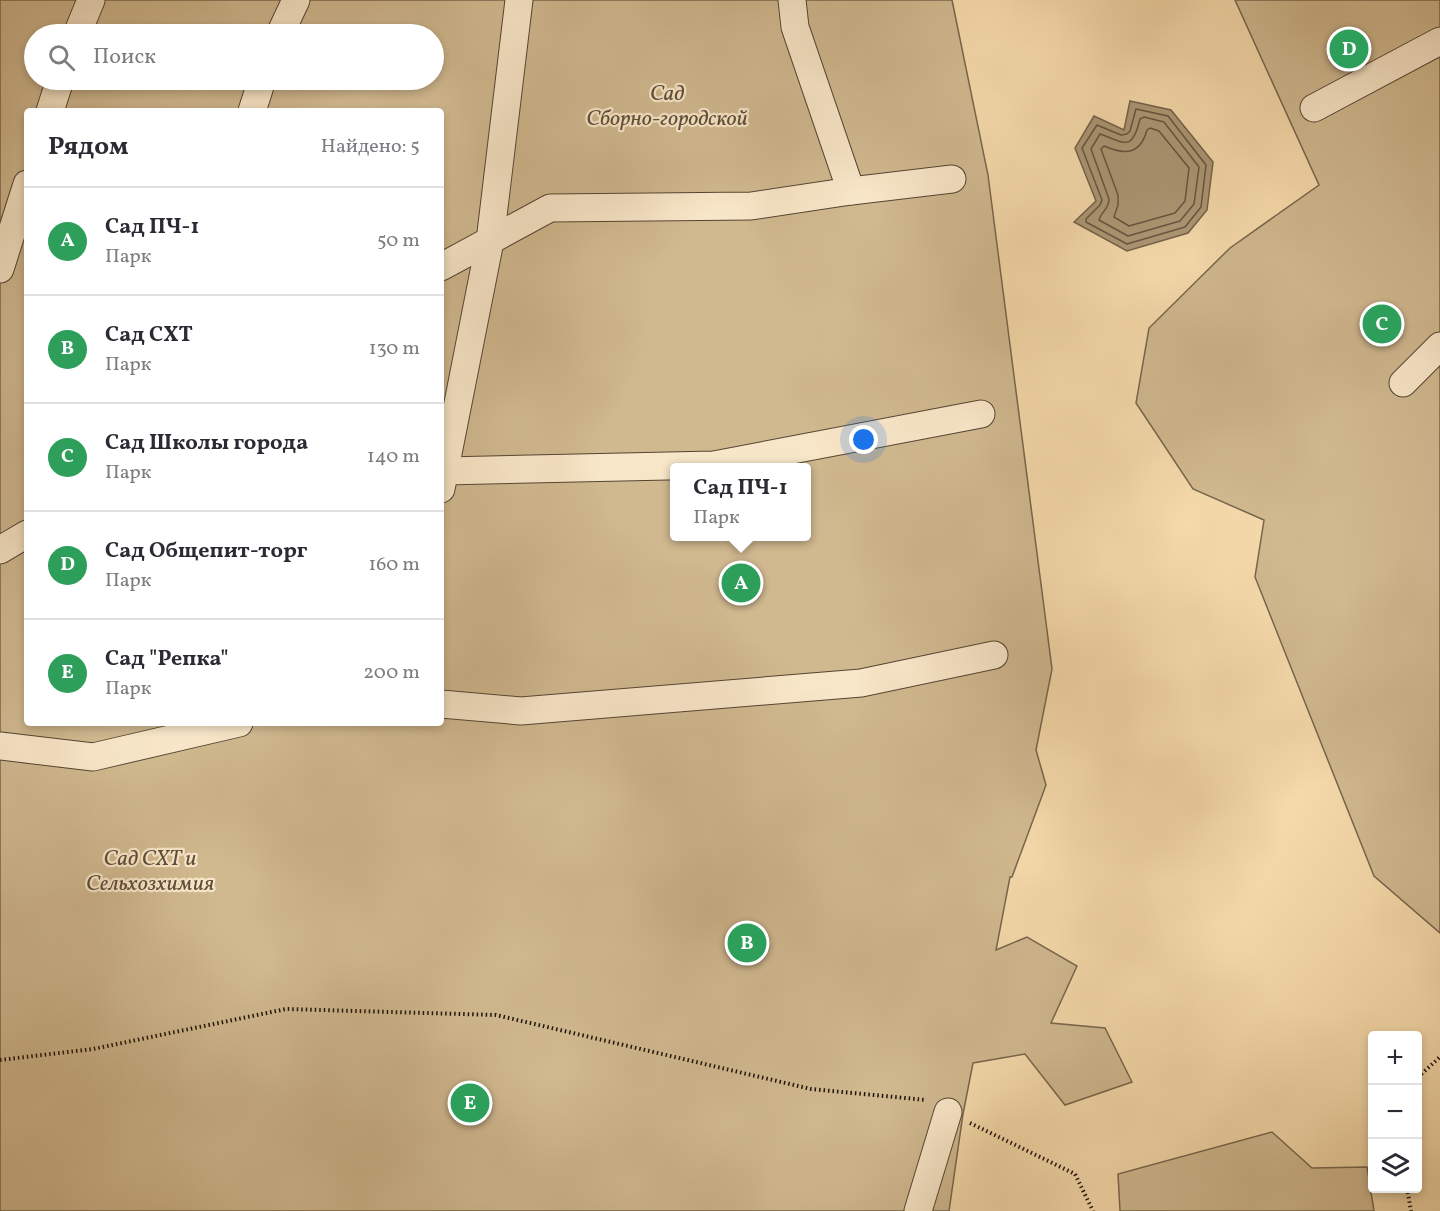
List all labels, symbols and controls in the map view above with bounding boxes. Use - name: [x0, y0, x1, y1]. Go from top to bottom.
- search box: [24, 24, 444, 90]
- pin: D: [1330, 26, 1368, 72]
- icon: search: [45, 41, 78, 74]
- text: Поиск: [93, 42, 156, 73]
- park label: Cад Сборно-городской: [586, 79, 748, 135]
- text: Рядом: [48, 129, 128, 165]
- text: Найдено: 5: [321, 133, 420, 161]
- text: Сад ПЧ-1: [105, 212, 199, 243]
- text: A: [60, 227, 75, 255]
- text: 50 m: [377, 227, 420, 255]
- text: Парк: [105, 243, 151, 271]
- pin: C: [1362, 302, 1402, 346]
- text: Сад СХТ: [105, 320, 193, 351]
- text: B: [61, 335, 74, 363]
- text: 130 m: [369, 335, 420, 363]
- text: Парк: [105, 351, 151, 379]
- your location: [849, 425, 878, 454]
- text: Сад Школы города: [105, 428, 308, 459]
- text: C: [61, 443, 74, 471]
- text: 140 m: [367, 443, 420, 471]
- text: Парк: [105, 459, 151, 487]
- popup: [670, 463, 811, 541]
- text: Сад ПЧ-1: [693, 473, 788, 504]
- text: Парк: [693, 504, 740, 532]
- text: Сад Общепит-торг: [105, 536, 307, 567]
- text: D: [60, 551, 75, 579]
- text: 160 m: [368, 551, 420, 579]
- pin: A: [722, 560, 760, 606]
- text: Парк: [105, 567, 151, 595]
- text: Сад "Репка": [105, 644, 228, 675]
- text: E: [61, 659, 74, 687]
- text: 200 m: [363, 659, 420, 687]
- text: Парк: [105, 675, 151, 703]
- park label: Сад СХТ и Сельхозхимия: [86, 844, 214, 900]
- pin: B: [728, 920, 766, 966]
- map controls: [1368, 1031, 1422, 1193]
- button: +: [1368, 1031, 1422, 1085]
- pin: E: [450, 1080, 490, 1126]
- button: −: [1368, 1085, 1422, 1139]
- button: layers: [1368, 1139, 1422, 1193]

